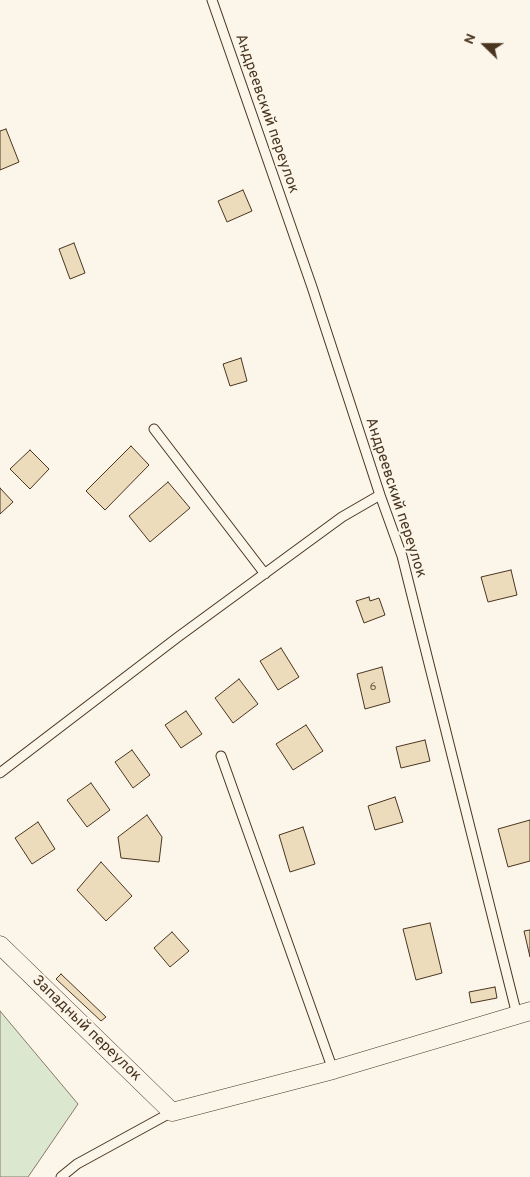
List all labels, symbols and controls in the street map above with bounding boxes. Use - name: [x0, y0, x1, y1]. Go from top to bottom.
- north arrow: [460, 20, 510, 70]
- text: N: [461, 31, 480, 47]
- street label: Андреевский переулок: [230, 32, 302, 196]
- street label: Андреевский переулок: [361, 416, 429, 580]
- house number: 6: [369, 681, 377, 695]
- street label: Западный переулок: [28, 972, 144, 1086]

